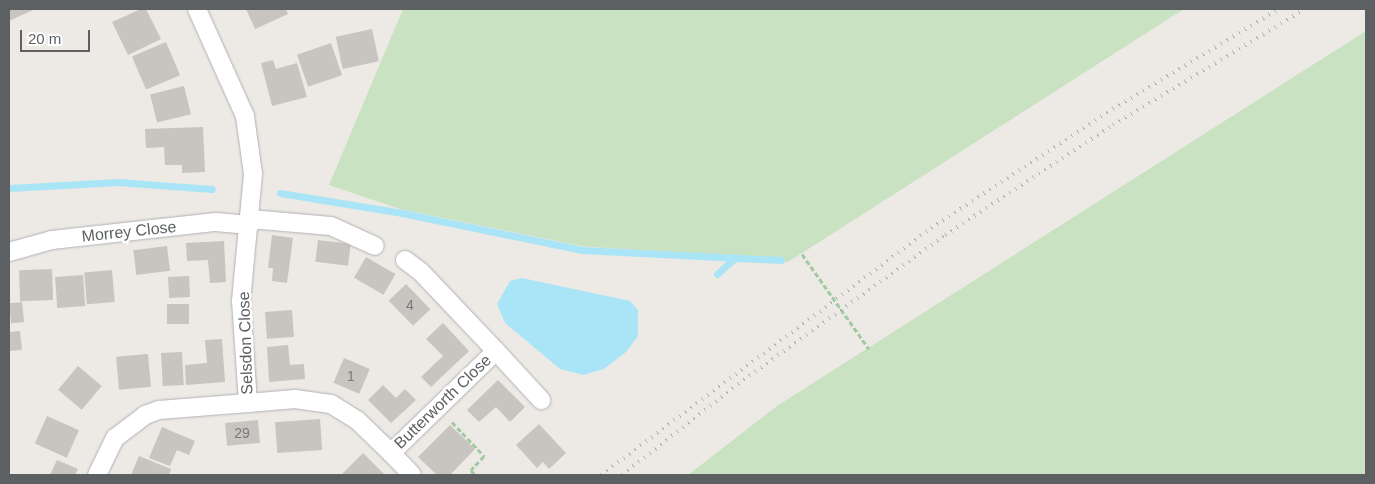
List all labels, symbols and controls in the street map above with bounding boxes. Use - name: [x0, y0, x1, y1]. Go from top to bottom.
- scale bar: [22, 20, 92, 52]
- text: 20 m: [28, 30, 61, 47]
- street label: Morrey Close: [81, 217, 177, 247]
- street label: Selsdon Close: [235, 291, 257, 395]
- house number: 4: [406, 297, 414, 313]
- street label: Butterworth Close: [391, 351, 495, 453]
- house number: 1: [347, 368, 355, 384]
- house number: 29: [234, 425, 250, 441]

